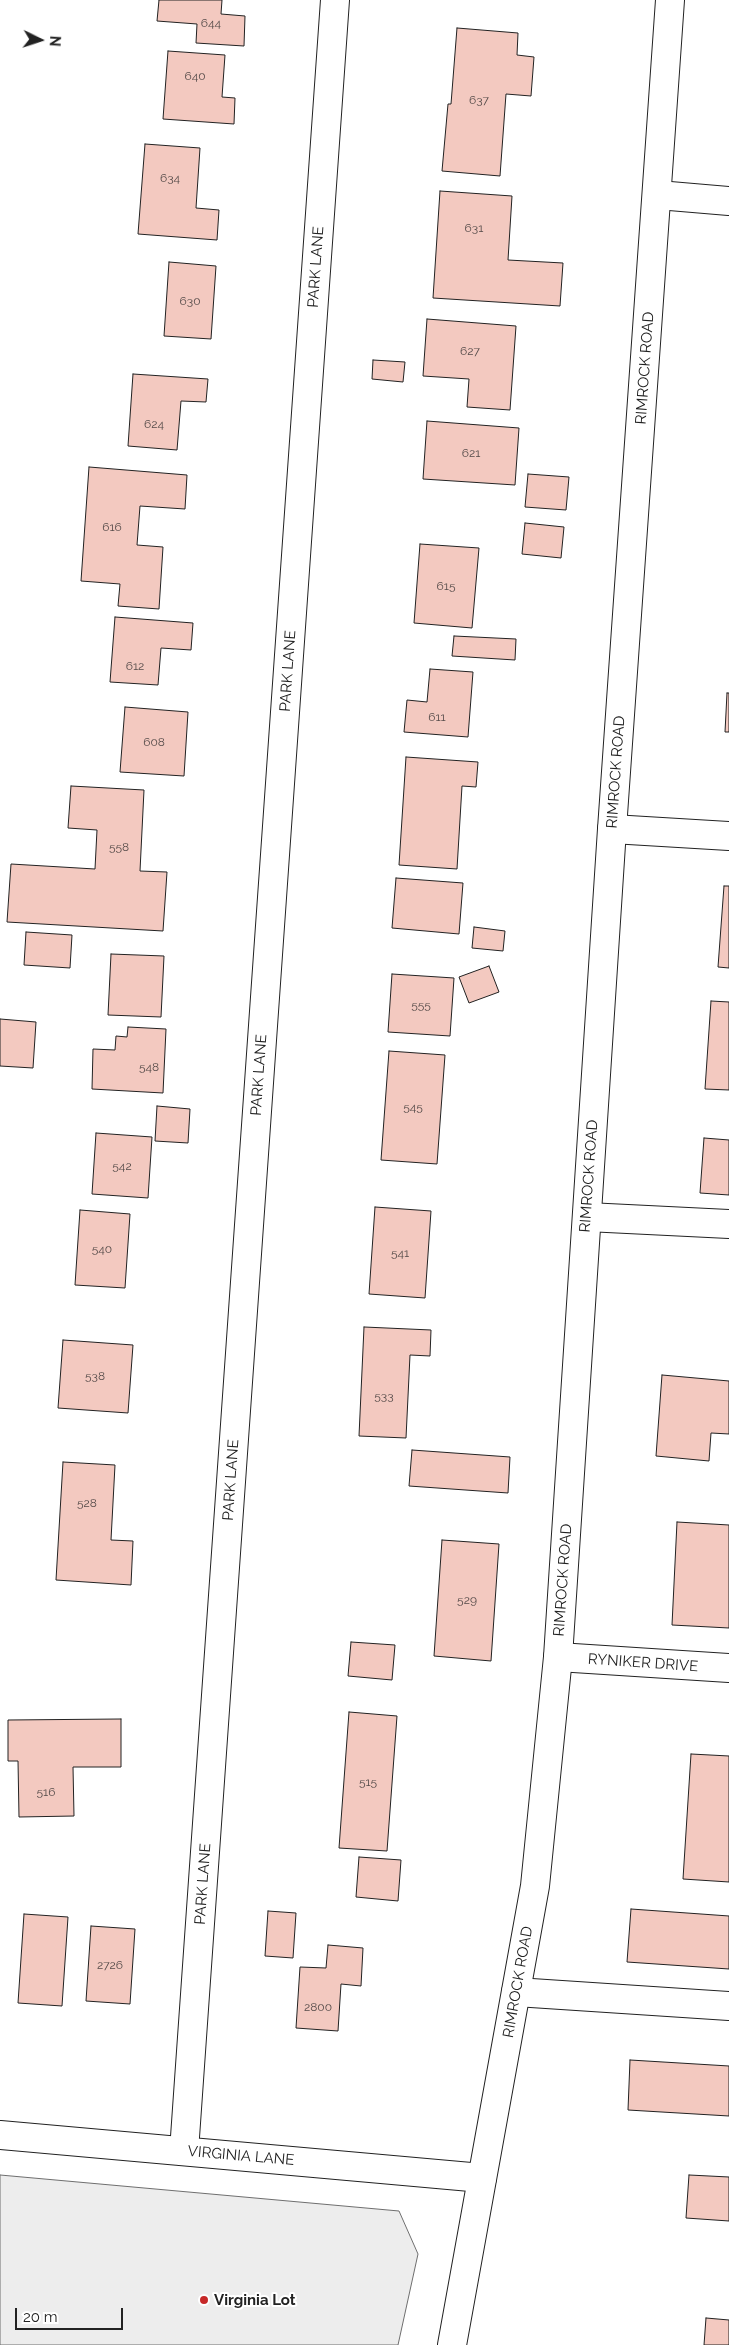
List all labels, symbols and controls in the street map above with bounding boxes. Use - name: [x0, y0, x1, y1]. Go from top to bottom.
- north arrow: [15, 15, 65, 65]
- house number: 644: [201, 16, 221, 30]
- text: N: [47, 35, 63, 47]
- house number: 640: [184, 69, 206, 83]
- house number: 637: [469, 93, 489, 107]
- house number: 634: [160, 171, 180, 185]
- house number: 631: [465, 221, 483, 235]
- street label: PARK LANE: [304, 226, 328, 308]
- house number: 630: [180, 294, 200, 308]
- street label: RIMROCK ROAD: [632, 311, 658, 425]
- house number: 627: [460, 344, 480, 358]
- house number: 624: [144, 417, 164, 431]
- house number: 621: [462, 446, 480, 460]
- house number: 616: [102, 520, 122, 534]
- house number: 615: [437, 579, 455, 593]
- street label: PARK LANE: [276, 630, 300, 712]
- house number: 612: [126, 659, 144, 673]
- house number: 611: [428, 710, 446, 724]
- street label: RIMROCK ROAD: [603, 715, 629, 829]
- house number: 608: [143, 735, 165, 749]
- house number: 558: [109, 840, 129, 854]
- house number: 555: [411, 998, 431, 1012]
- street label: PARK LANE: [247, 1034, 271, 1116]
- house number: 548: [139, 1060, 159, 1074]
- house number: 545: [403, 1100, 423, 1114]
- street label: RIMROCK ROAD: [576, 1119, 602, 1233]
- house number: 542: [112, 1159, 132, 1173]
- house number: 540: [92, 1242, 112, 1256]
- house number: 541: [391, 1246, 409, 1260]
- house number: 538: [85, 1369, 105, 1383]
- house number: 533: [374, 1389, 394, 1403]
- street label: PARK LANE: [219, 1439, 243, 1521]
- house number: 528: [77, 1496, 97, 1510]
- street label: RIMROCK ROAD: [550, 1523, 576, 1637]
- house number: 529: [457, 1593, 477, 1607]
- street label: RYNIKER DRIVE: [587, 1650, 699, 1676]
- house number: 515: [359, 1775, 377, 1789]
- house number: 516: [37, 1785, 55, 1799]
- street label: PARK LANE: [191, 1843, 215, 1925]
- street label: RIMROCK ROAD: [499, 1925, 537, 2039]
- house number: 2726: [97, 1958, 123, 1972]
- house number: 2800: [304, 2000, 332, 2014]
- street label: VIRGINIA LANE: [187, 2142, 295, 2170]
- place label: Virginia Lot: [214, 2291, 296, 2309]
- marker: Virginia Lot: [198, 2294, 210, 2306]
- scale bar: [18, 2298, 125, 2330]
- text: 20 m: [23, 2308, 58, 2326]

